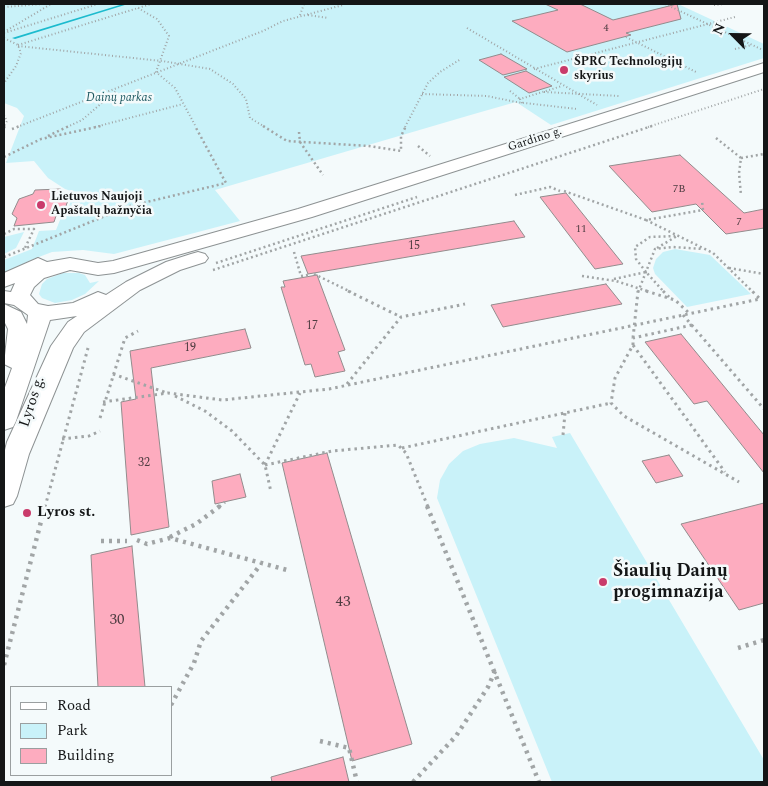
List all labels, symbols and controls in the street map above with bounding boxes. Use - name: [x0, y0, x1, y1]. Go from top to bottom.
- north arrow: [708, 10, 758, 60]
- text: N: [707, 20, 731, 38]
- house number: 4: [603, 22, 609, 36]
- place label: ŠPRC Technologijų skyrius: [574, 56, 682, 84]
- marker: ŠPRC Technologijų skyrius: [558, 64, 570, 76]
- park label: Dainų parkas: [86, 92, 152, 106]
- street label: Gardino g.: [506, 125, 564, 155]
- house number: 7B: [673, 183, 685, 197]
- place label: Lietuvos Naujoji Apaštalų bažnyčia: [51, 191, 152, 219]
- marker: Lietuvos Naujoji Apaštalų bažnyčia: [35, 199, 47, 211]
- house number: 7: [736, 216, 742, 230]
- house number: 11: [576, 223, 586, 237]
- house number: 15: [408, 240, 420, 254]
- house number: 17: [306, 320, 318, 334]
- house number: 19: [184, 342, 196, 356]
- street label: Lyros g.: [16, 374, 50, 430]
- house number: 32: [138, 457, 150, 471]
- place label: Lyros st.: [37, 504, 95, 522]
- marker: Lyros st.: [21, 507, 33, 519]
- place label: Šiaulių Dainų progimnazija: [613, 561, 728, 604]
- marker: Šiaulių Dainų progimnazija: [597, 576, 609, 588]
- house number: 43: [336, 594, 350, 612]
- house number: 30: [110, 612, 124, 630]
- legend: [10, 686, 172, 776]
- text: Road: [57, 694, 91, 717]
- text: Park: [57, 719, 88, 742]
- text: Building: [57, 744, 114, 767]

